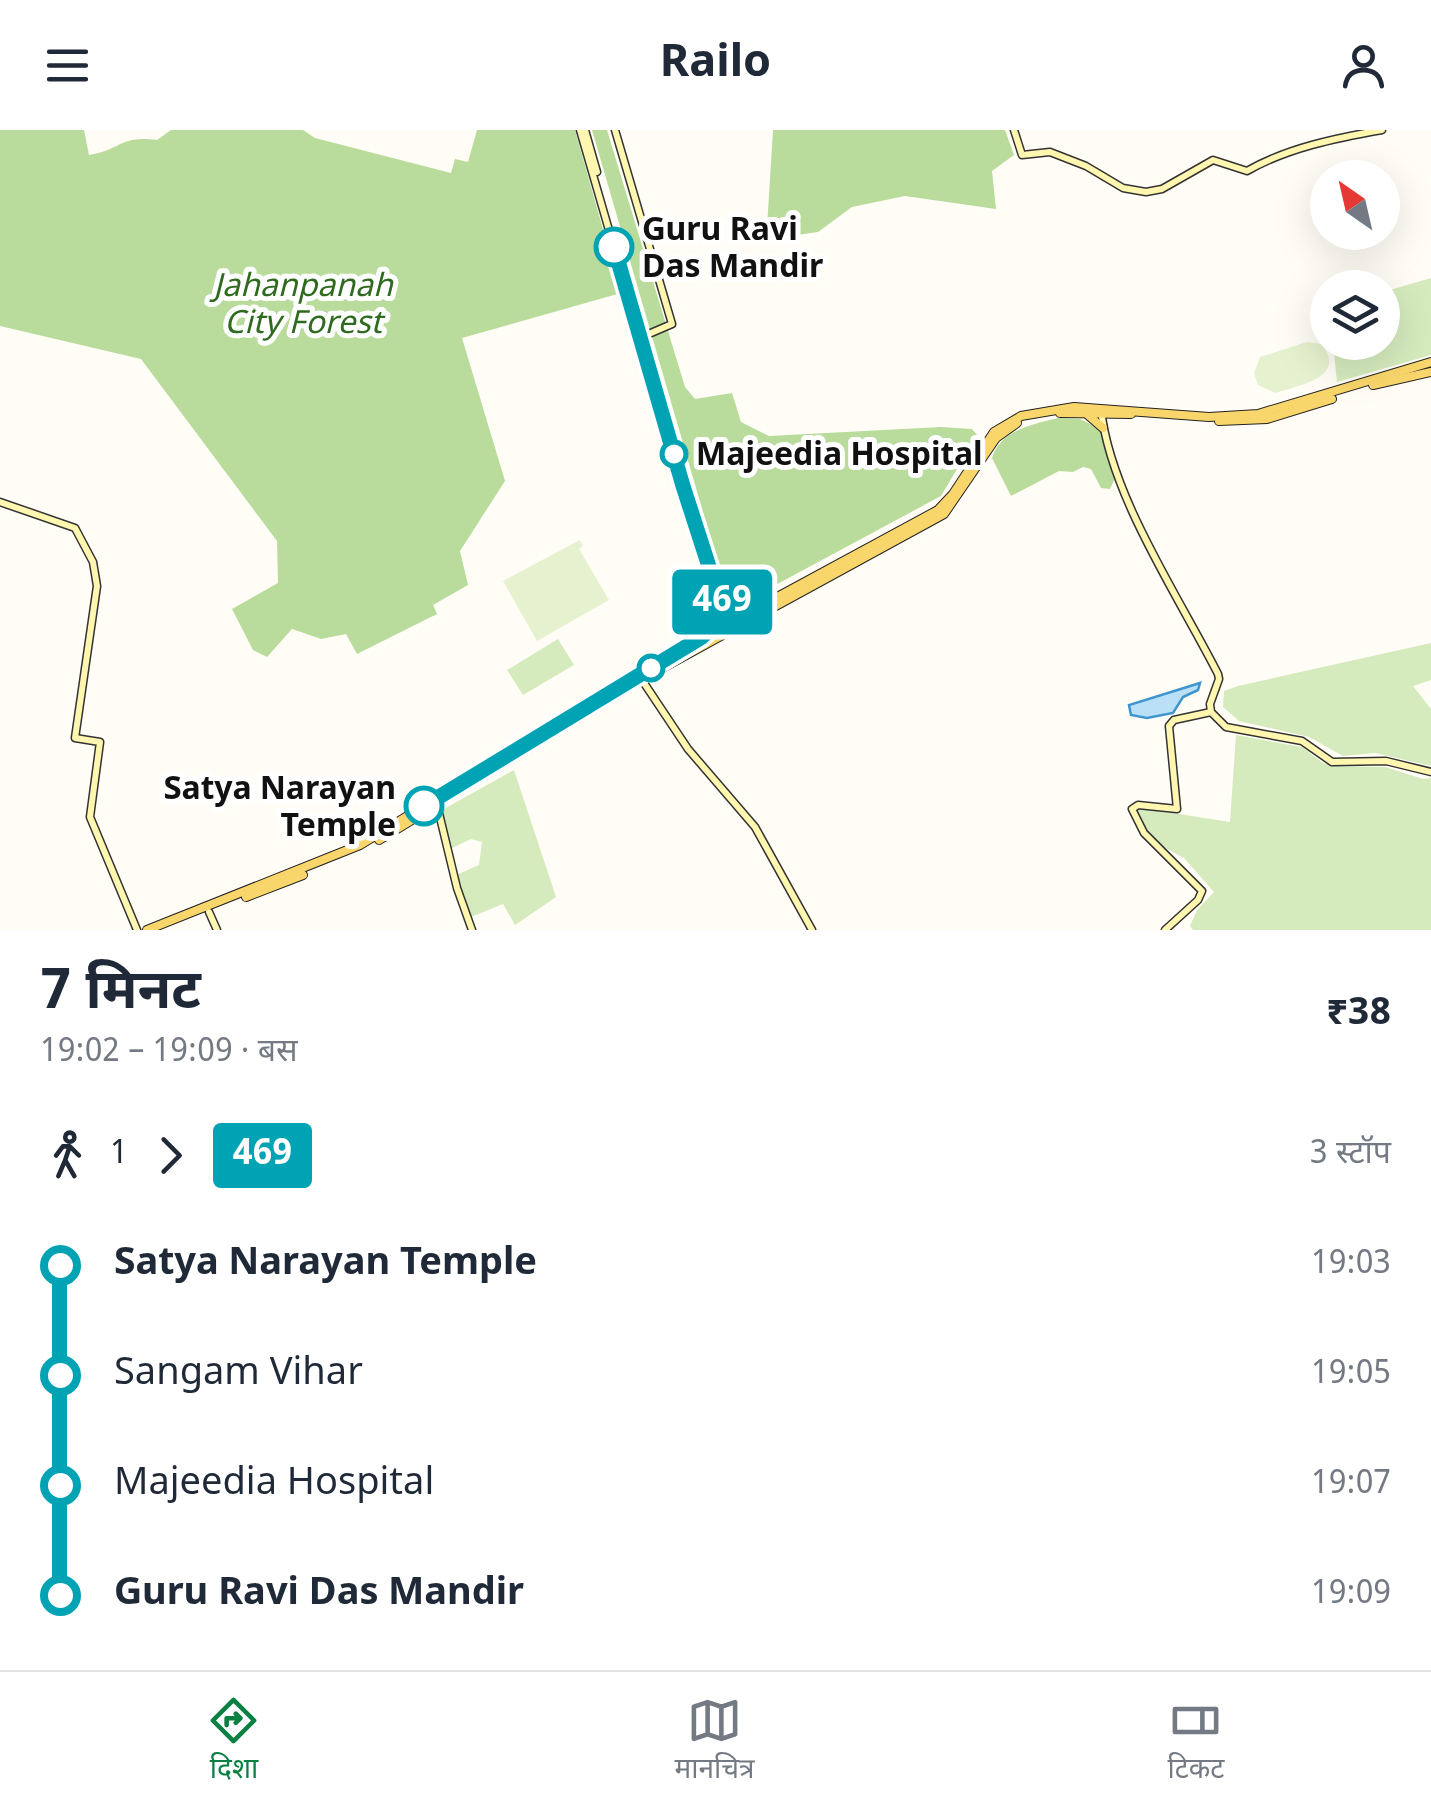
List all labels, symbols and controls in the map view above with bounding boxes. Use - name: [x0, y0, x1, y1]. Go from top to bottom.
- text: Railo: [660, 36, 771, 94]
- icon: menu: [40, 38, 95, 93]
- icon: person: [1336, 38, 1391, 93]
- north arrow: [1310, 160, 1400, 250]
- map controls: [1310, 160, 1400, 360]
- place label: Guru Ravi Das Mandir: [642, 211, 823, 290]
- marker: Guru Ravi Das Mandir: [595, 228, 633, 266]
- park label: Jahanpanah City Forest: [209, 267, 394, 346]
- button: layers: [1310, 270, 1400, 360]
- place label: Majeedia Hospital: [696, 436, 983, 478]
- marker: Majeedia Hospital: [661, 441, 687, 467]
- line badge: 469: [664, 570, 780, 634]
- text: 469: [692, 580, 752, 625]
- unlabelled marker: [638, 655, 664, 681]
- place label: Satya Narayan Temple: [163, 770, 396, 849]
- marker: Satya Narayan Temple: [405, 787, 443, 825]
- text: 7 मिनट: [40, 959, 201, 1030]
- text: ₹38: [1326, 990, 1391, 1040]
- text: 19:02 – 19:09 · बस: [40, 1032, 298, 1074]
- icon: walk: [40, 1128, 95, 1183]
- icon: forward: [143, 1128, 198, 1183]
- text: 469: [233, 1133, 292, 1178]
- text: 1: [110, 1134, 128, 1176]
- text: 3 स्टॉप: [1310, 1134, 1391, 1176]
- text: Satya Narayan Temple: [114, 1240, 537, 1290]
- text: 19:03: [1311, 1244, 1391, 1286]
- text: Sangam Vihar: [114, 1350, 363, 1400]
- text: 19:05: [1311, 1354, 1391, 1396]
- text: Majeedia Hospital: [114, 1460, 434, 1510]
- text: 19:07: [1311, 1464, 1391, 1506]
- text: Guru Ravi Das Mandir: [114, 1570, 524, 1620]
- text: 19:09: [1311, 1574, 1391, 1616]
- tab: दिशा: [206, 1693, 261, 1789]
- tab: मानचित्र: [674, 1693, 755, 1789]
- tab: टिकट: [1167, 1693, 1224, 1789]

